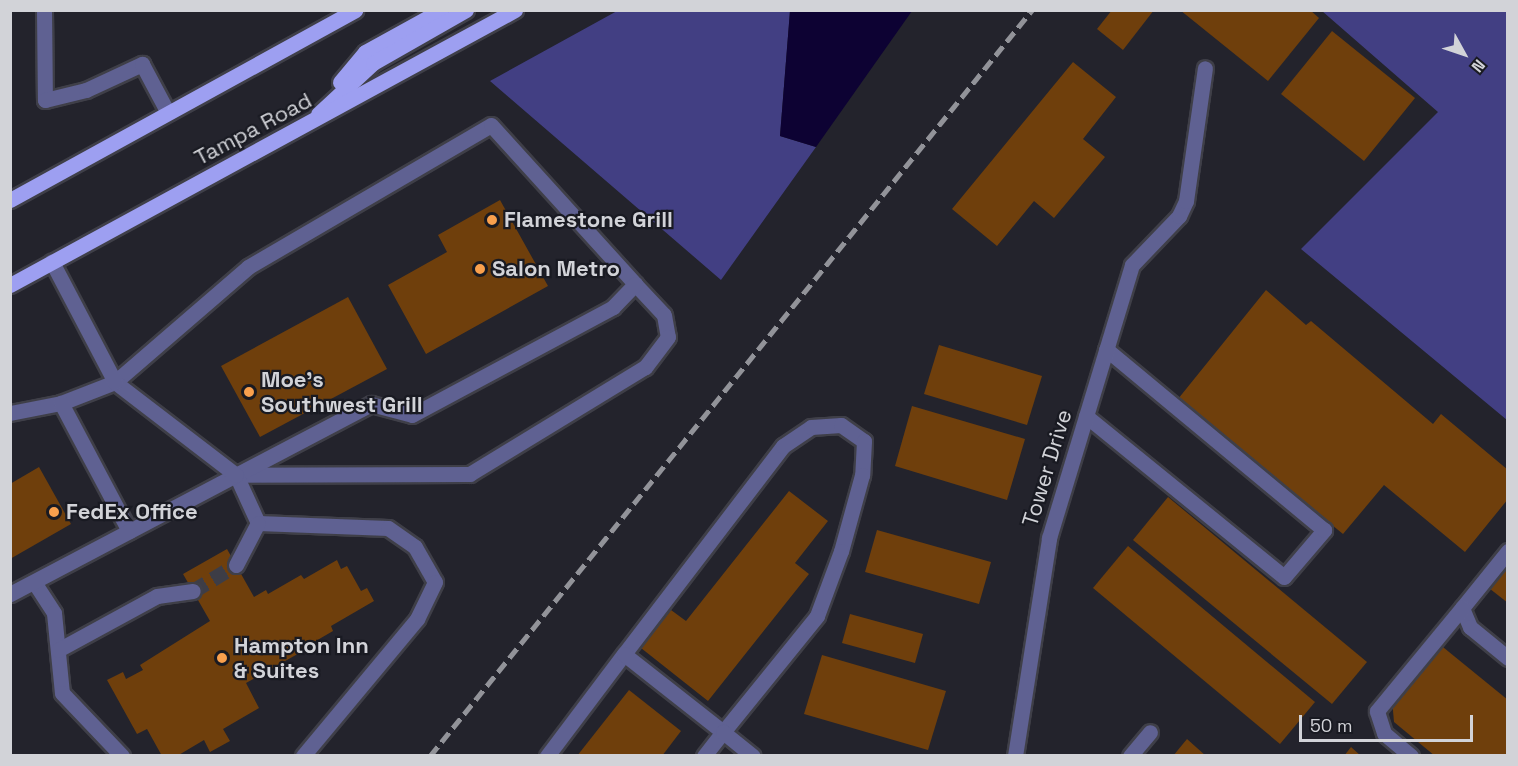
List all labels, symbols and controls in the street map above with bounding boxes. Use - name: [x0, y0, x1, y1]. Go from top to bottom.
- north arrow: [1434, 24, 1494, 84]
- text: N: [1467, 55, 1490, 77]
- street label: Tampa Road: [190, 87, 316, 171]
- place label: Flamestone Grill: [504, 207, 673, 233]
- marker: Flamestone Grill: [485, 213, 499, 227]
- place label: Salon Metro: [492, 256, 620, 282]
- marker: Salon Metro: [473, 262, 487, 276]
- place label: Moe's Southwest Grill: [261, 366, 423, 418]
- marker: Moe's Southwest Grill: [242, 385, 256, 399]
- street label: Tower Drive: [1017, 406, 1077, 530]
- place label: FedEx Office: [66, 499, 198, 525]
- marker: FedEx Office: [47, 505, 61, 519]
- place label: Hampton Inn & Suites: [234, 632, 369, 684]
- marker: Hampton Inn & Suites: [215, 651, 229, 665]
- scale bar: [1302, 703, 1476, 741]
- text: 50 m: [1310, 714, 1352, 737]

